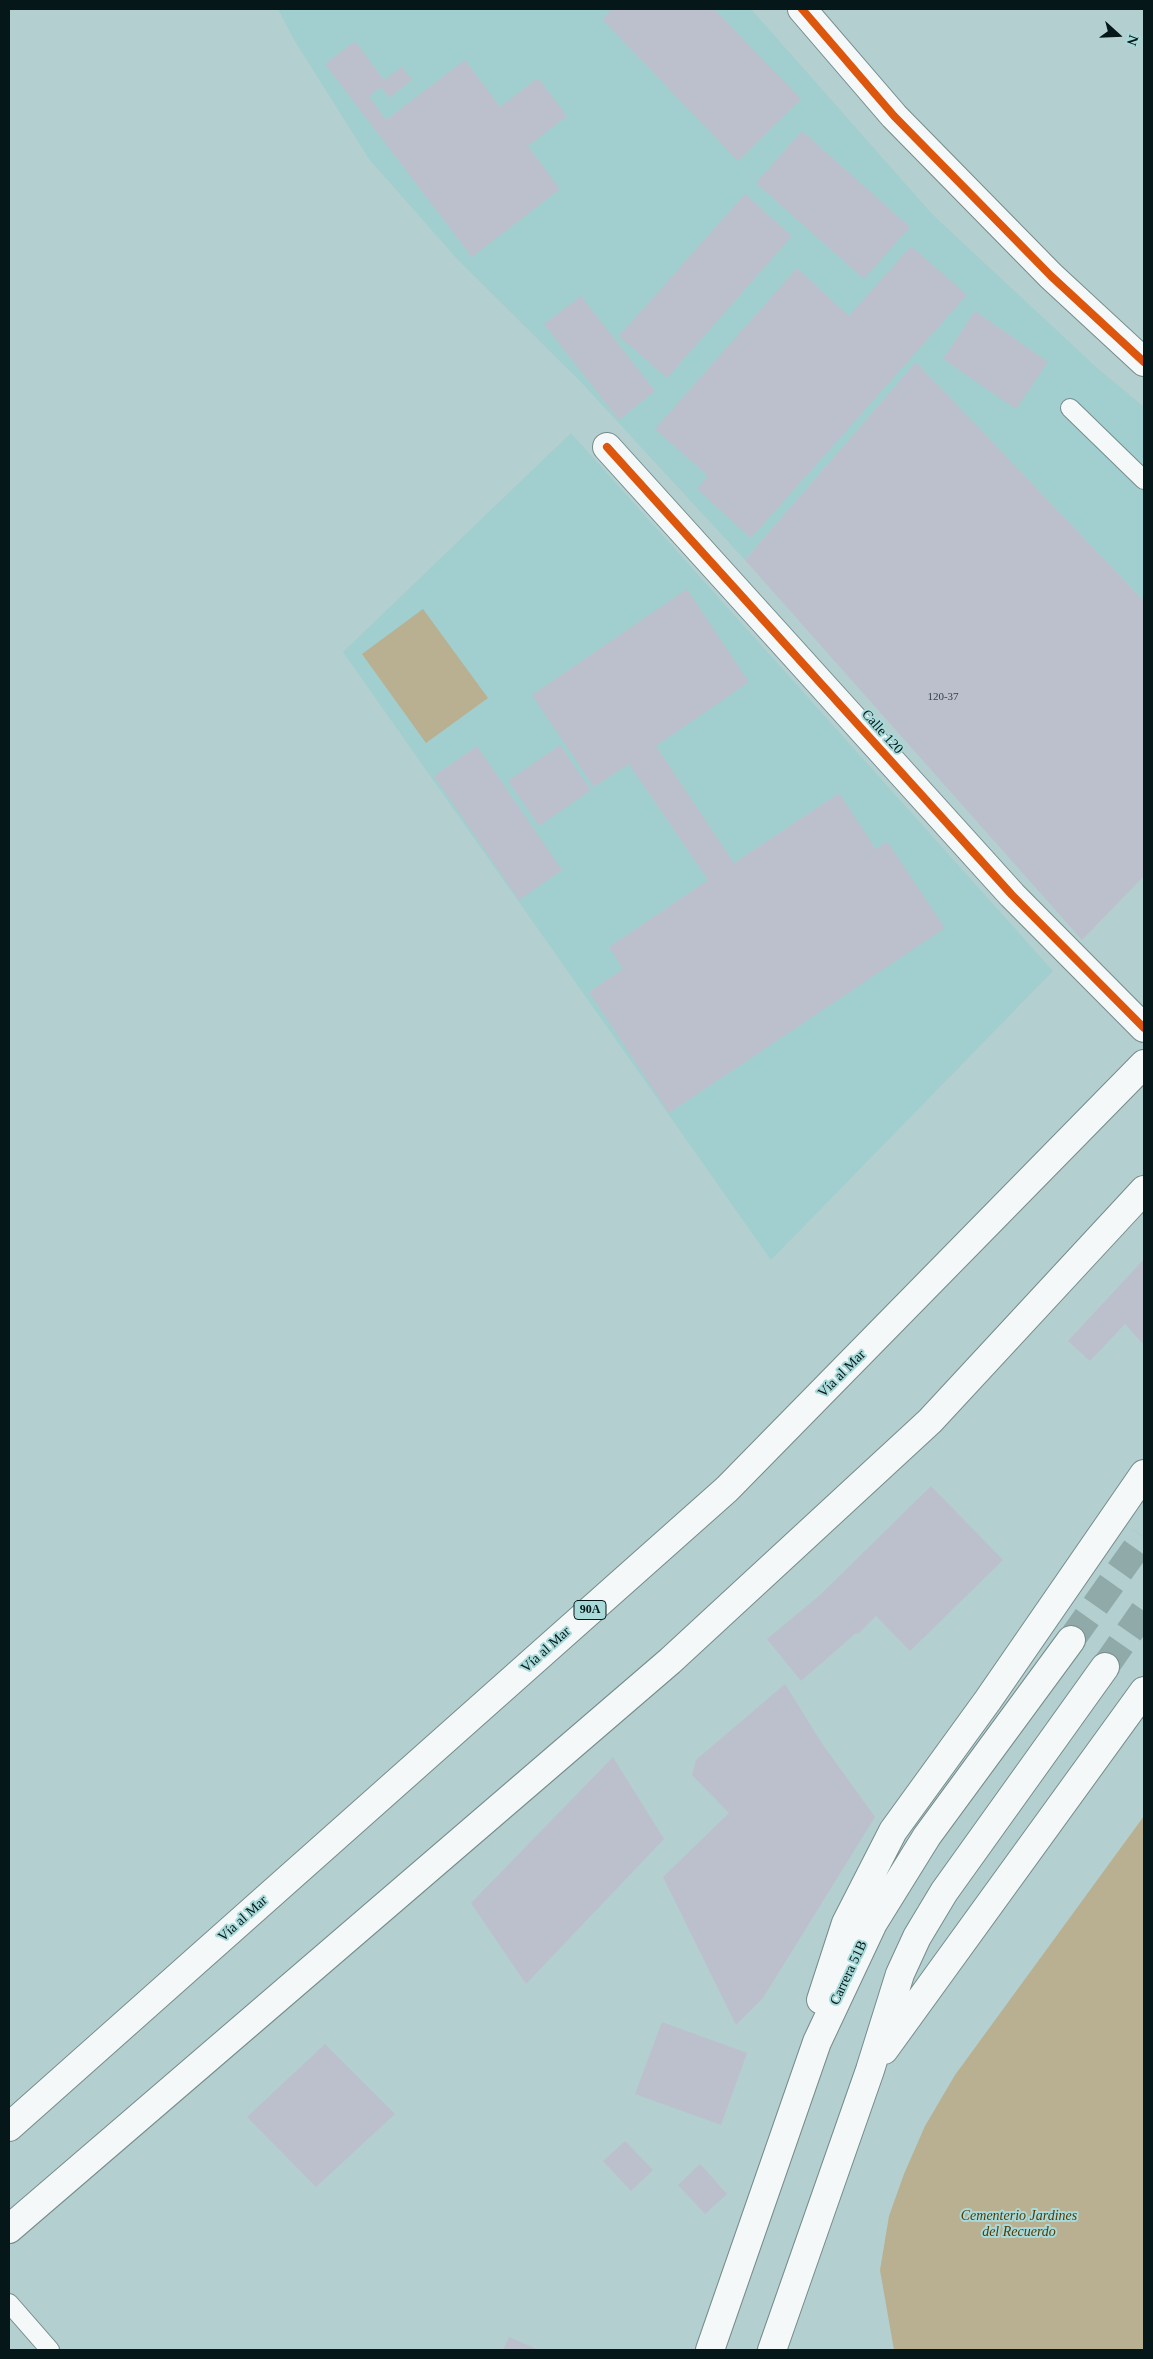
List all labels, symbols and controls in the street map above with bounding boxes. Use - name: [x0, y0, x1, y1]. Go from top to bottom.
- north arrow: [1093, 10, 1143, 60]
- text: N: [1124, 33, 1141, 48]
- house number: 120-37: [927, 690, 959, 704]
- street label: Calle 120: [858, 706, 906, 758]
- street label: Vía al Mar: [815, 1347, 869, 1401]
- road number: 90A: [574, 1600, 606, 1620]
- street label: Vía al Mar: [518, 1623, 574, 1677]
- street label: Vía al Mar: [215, 1892, 271, 1946]
- street label: Carrera 51B: [827, 1938, 871, 2008]
- park label: Cementerio Jardines del Recuerdo: [961, 2208, 1077, 2240]

